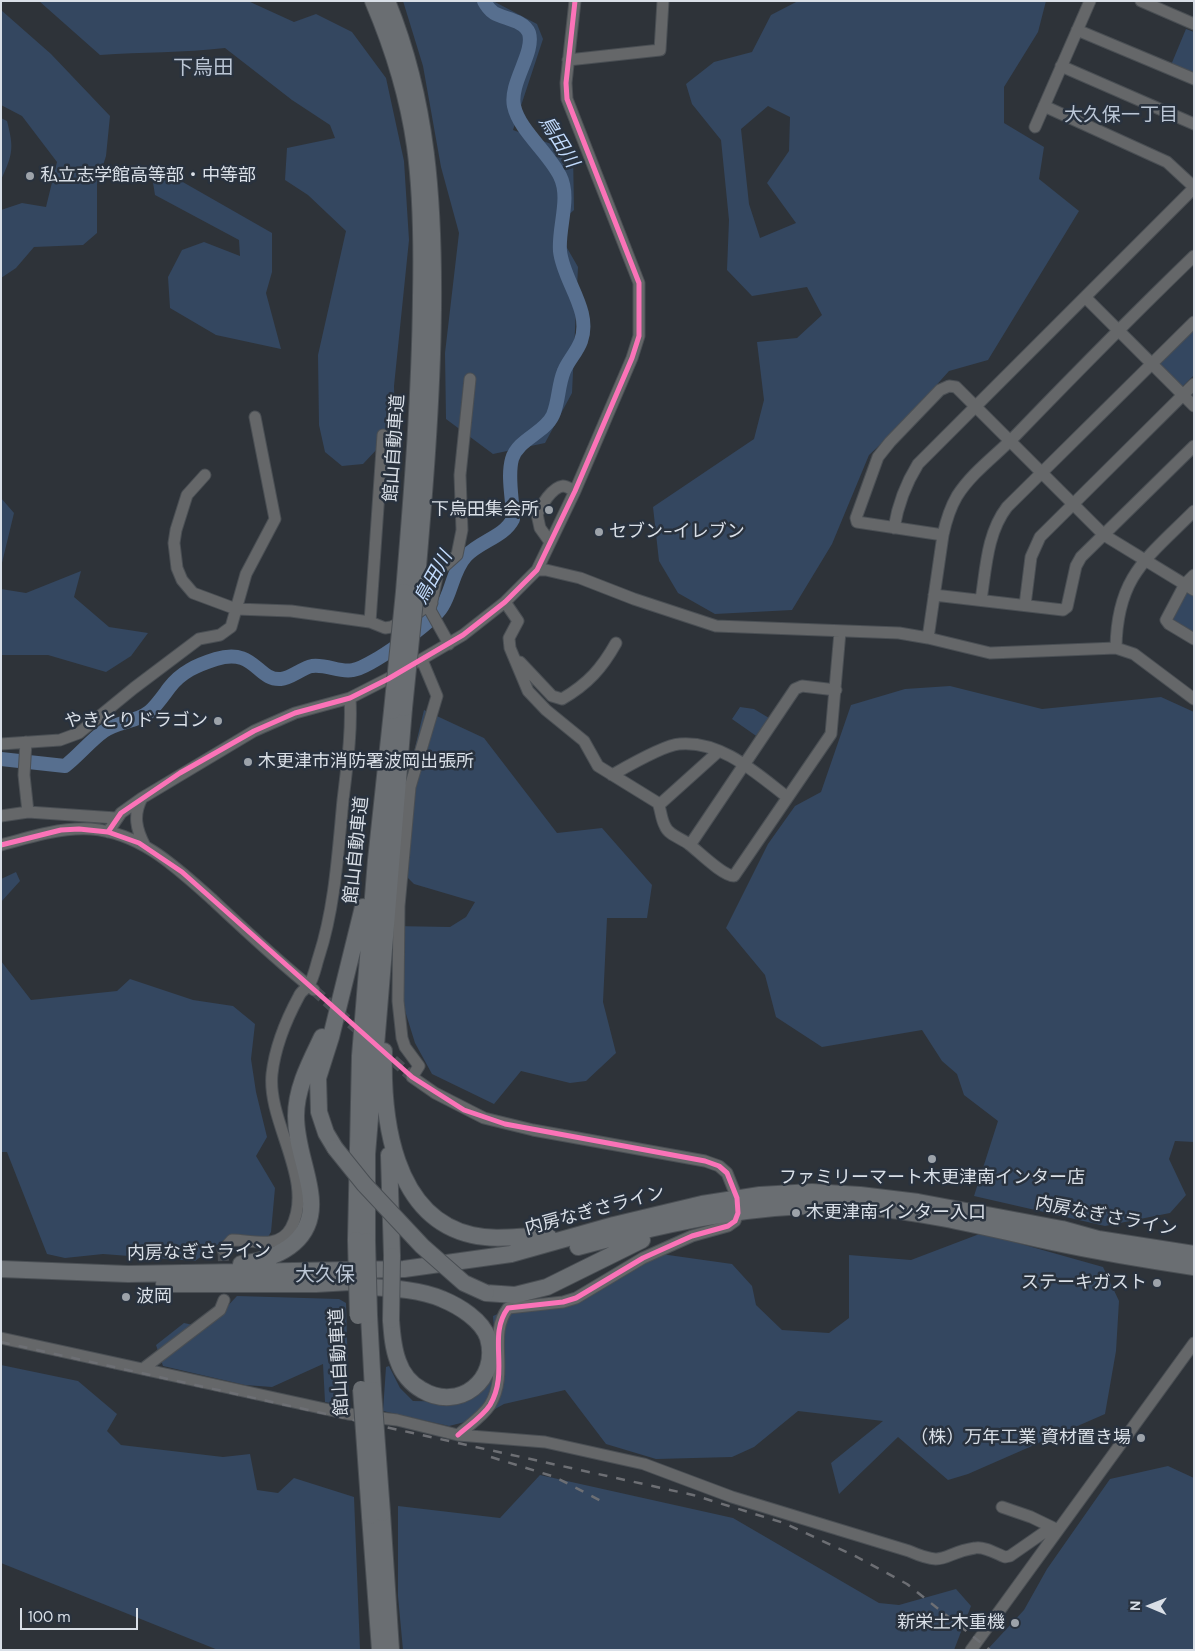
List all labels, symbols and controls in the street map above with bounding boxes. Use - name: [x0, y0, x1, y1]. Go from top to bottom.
- district label: 下烏田: [173, 57, 233, 81]
- district label: 大久保一丁目: [1064, 105, 1178, 127]
- water label: 鳥田川: [533, 112, 583, 172]
- place label: 私立志学館高等部・中等部: [40, 165, 256, 187]
- marker: 私立志学館高等部・中等部: [24, 170, 36, 182]
- street label: 館山自動車道: [380, 393, 410, 503]
- place label: 下烏田集会所: [431, 499, 539, 521]
- marker: 下烏田集会所: [543, 504, 555, 516]
- place label: セブン-イレブン: [609, 521, 745, 543]
- marker: セブン-イレブン: [593, 526, 605, 538]
- water label: 鳥田川: [410, 548, 458, 608]
- place label: やきとりドラゴン: [64, 710, 208, 732]
- marker: やきとりドラゴン: [212, 715, 224, 727]
- place label: 木更津市消防署波岡出張所: [258, 751, 474, 773]
- marker: 木更津市消防署波岡出張所: [242, 756, 254, 768]
- street label: 館山自動車道: [341, 795, 373, 905]
- marker: ファミリーマート木更津南インター店: [926, 1153, 938, 1165]
- place label: ファミリーマート木更津南インター店: [779, 1167, 1085, 1189]
- street label: 内房なぎさライン: [523, 1182, 667, 1240]
- street label: 内房なぎさライン: [1033, 1193, 1179, 1241]
- place label: 木更津南インター入口: [806, 1202, 986, 1224]
- marker: 木更津南インター入口: [790, 1207, 802, 1219]
- street label: 内房なぎさライン: [127, 1241, 271, 1265]
- district label: 大久保: [295, 1264, 355, 1288]
- place label: ステーキガスト: [1021, 1272, 1147, 1294]
- marker: ステーキガスト: [1151, 1277, 1163, 1289]
- place label: 波岡: [136, 1286, 172, 1308]
- marker: 波岡: [120, 1291, 132, 1303]
- street label: 館山自動車道: [326, 1308, 354, 1416]
- place label: （株）万年工業 資材置き場: [910, 1427, 1131, 1449]
- marker: （株）万年工業 資材置き場: [1135, 1432, 1147, 1444]
- north arrow: [1125, 1581, 1175, 1631]
- scale bar: [22, 1598, 140, 1630]
- text: N: [1126, 1600, 1144, 1611]
- text: 100 m: [28, 1607, 71, 1627]
- place label: 新栄土木重機: [897, 1612, 1005, 1634]
- marker: 新栄土木重機: [1009, 1617, 1021, 1629]

